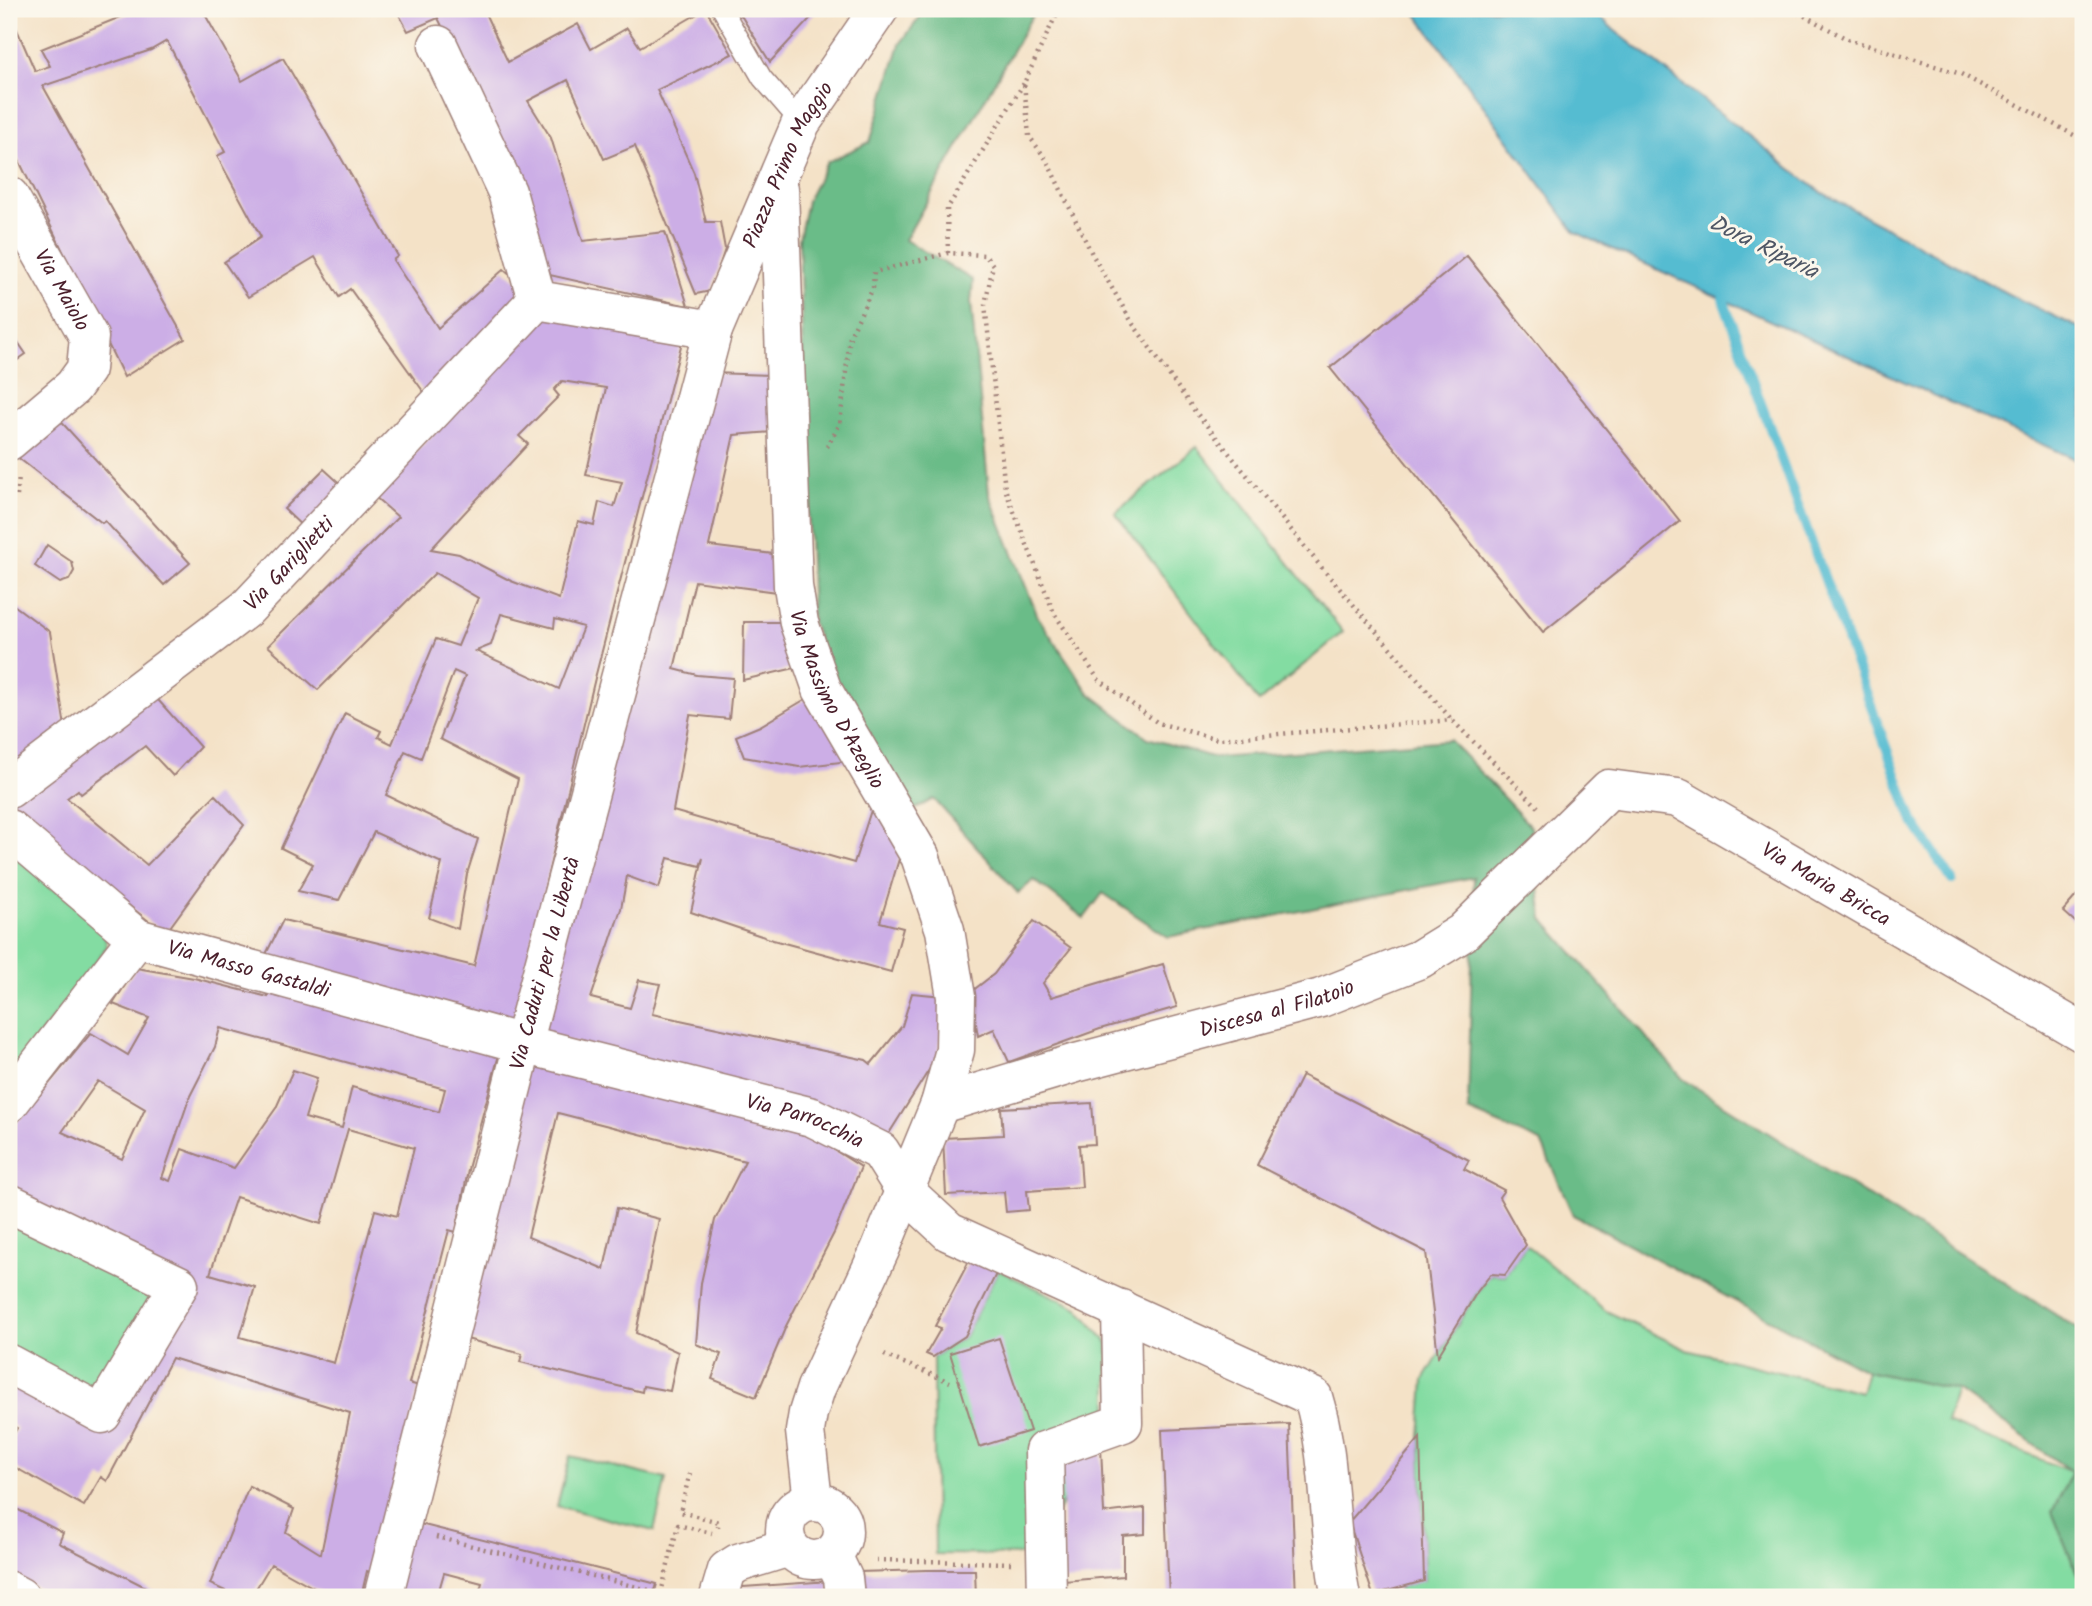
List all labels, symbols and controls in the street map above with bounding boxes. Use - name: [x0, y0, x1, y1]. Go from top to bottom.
- street label: Piazza Primo Maggio: [735, 75, 843, 254]
- water label: Dora Riparia: [1702, 206, 1826, 291]
- street label: Via Maiolo: [24, 243, 98, 338]
- street label: Via Gariglietti: [237, 509, 344, 620]
- street label: Via Massimo D'Azeglio: [779, 608, 892, 796]
- street label: Via Maria Bricca: [1754, 835, 1896, 936]
- street label: Via Caduti per la Libertà: [502, 853, 590, 1074]
- street label: Via Masso Gastaldi: [163, 932, 334, 1008]
- street label: Discesa al Filatoio: [1196, 971, 1360, 1048]
- street label: Via Parrocchia: [742, 1086, 869, 1158]

